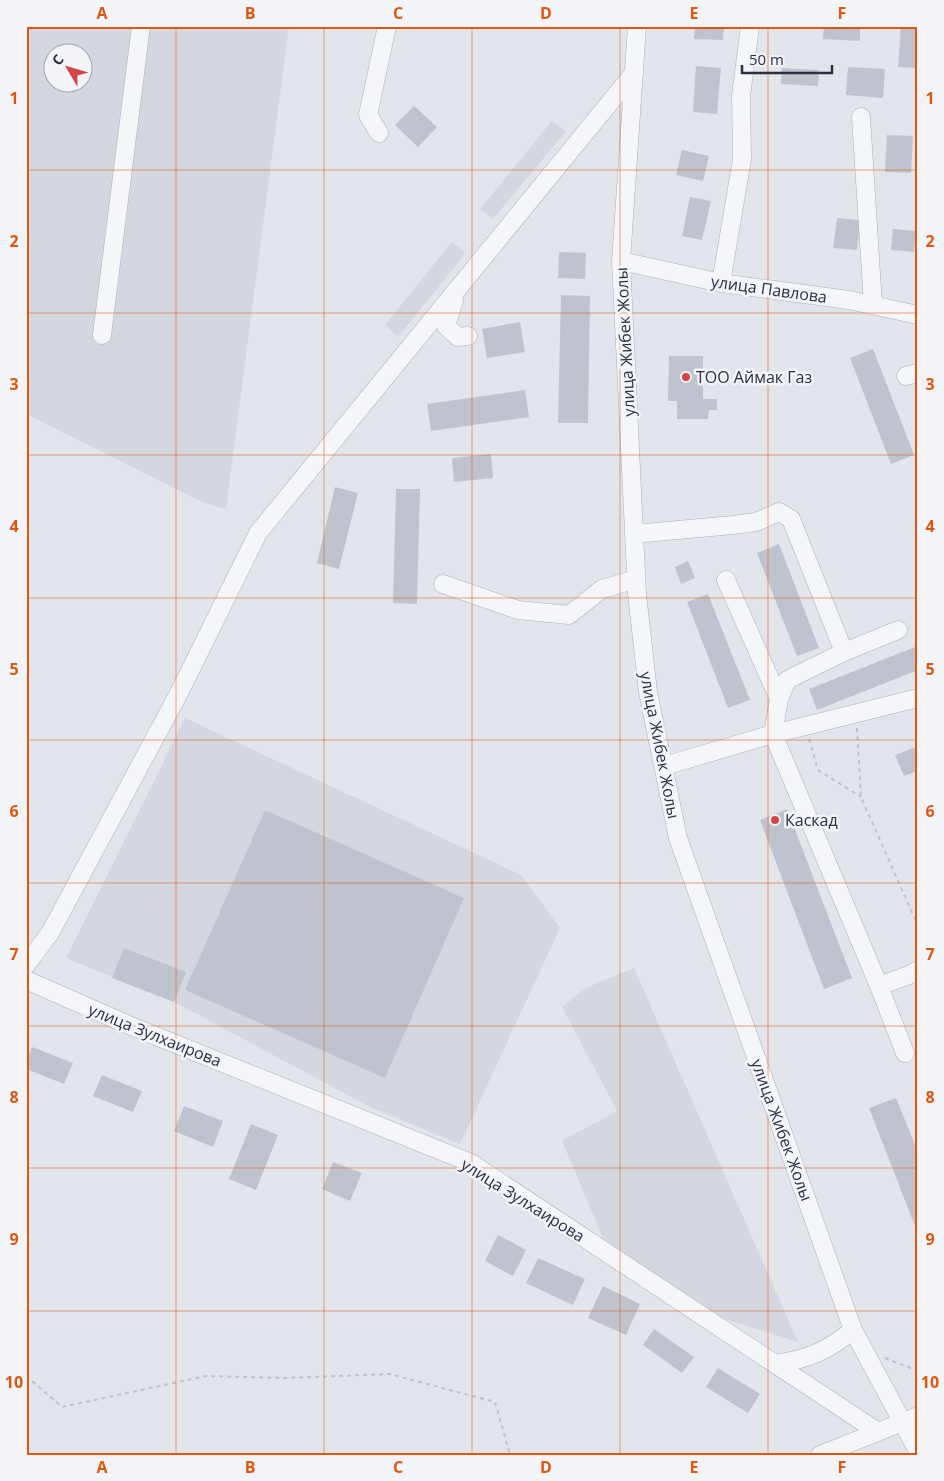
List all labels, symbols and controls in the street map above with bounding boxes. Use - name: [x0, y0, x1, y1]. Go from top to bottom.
- text: A: [96, 2, 108, 24]
- text: B: [245, 2, 255, 24]
- text: C: [393, 2, 403, 24]
- text: D: [540, 2, 552, 24]
- text: E: [690, 2, 699, 24]
- text: F: [838, 2, 846, 24]
- north arrow: [42, 42, 92, 92]
- scale bar: [742, 42, 832, 74]
- text: 50 m: [749, 49, 784, 69]
- text: С: [47, 50, 68, 69]
- text: 1: [9, 87, 19, 109]
- text: 1: [925, 87, 935, 109]
- text: 2: [9, 230, 19, 252]
- text: 2: [925, 230, 935, 252]
- street label: улица Жибек Жолы: [610, 267, 640, 417]
- street label: улица Павлова: [710, 270, 828, 308]
- place label: ТОО Аймак Газ: [696, 366, 812, 388]
- marker: ТОО Аймак Газ: [680, 371, 692, 383]
- text: 3: [9, 373, 19, 395]
- text: 3: [925, 373, 935, 395]
- text: 4: [9, 515, 19, 537]
- text: 4: [925, 515, 935, 537]
- text: 5: [9, 658, 19, 680]
- text: 5: [925, 658, 935, 680]
- street label: улица Жибек Жолы: [635, 670, 685, 820]
- text: 6: [9, 800, 19, 822]
- text: 6: [925, 800, 935, 822]
- place label: Каскад: [785, 809, 838, 831]
- marker: Каскад: [769, 814, 781, 826]
- text: 7: [9, 943, 19, 965]
- text: 7: [925, 943, 935, 965]
- street label: улица Зулхаирова: [85, 998, 225, 1072]
- street label: улица Жибек Жолы: [746, 1056, 818, 1204]
- text: 8: [9, 1086, 19, 1108]
- text: 8: [925, 1086, 935, 1108]
- street label: улица Зулхаирова: [457, 1153, 589, 1247]
- text: 9: [9, 1228, 19, 1250]
- text: 9: [925, 1228, 935, 1250]
- text: 10: [5, 1371, 23, 1393]
- text: 10: [921, 1371, 939, 1393]
- text: A: [96, 1456, 108, 1478]
- text: B: [245, 1456, 255, 1478]
- text: C: [393, 1456, 403, 1478]
- text: D: [540, 1456, 552, 1478]
- text: E: [690, 1456, 699, 1478]
- text: F: [838, 1456, 846, 1478]

